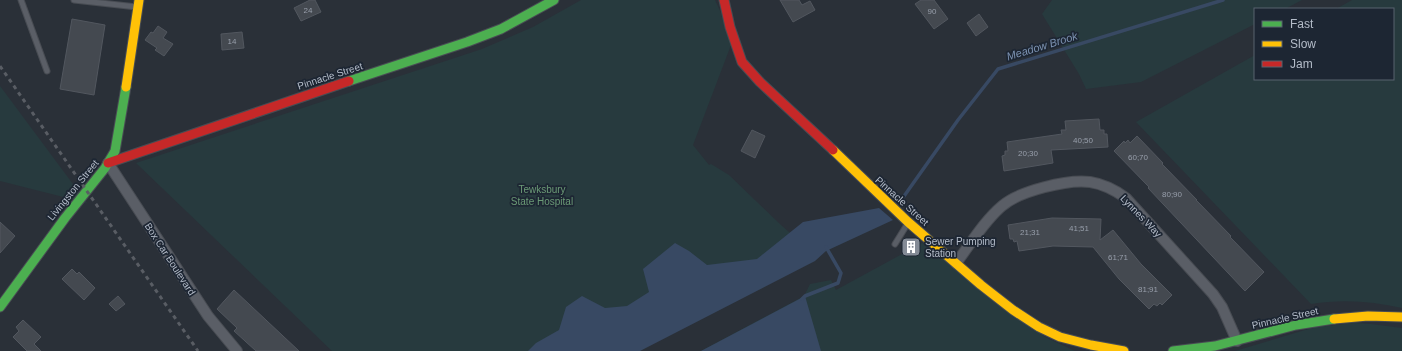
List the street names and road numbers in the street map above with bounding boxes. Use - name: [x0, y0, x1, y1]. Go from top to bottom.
- street label: Pinnacle Street: [296, 60, 364, 92]
- street label: Livingston Street: [45, 157, 101, 222]
- street label: Pinnacle Street: [873, 174, 931, 228]
- street label: Lynnes Way: [1118, 193, 1164, 239]
- street label: Box Car Boulevard: [143, 221, 197, 297]
- street label: Pinnacle Street: [1251, 305, 1319, 331]

